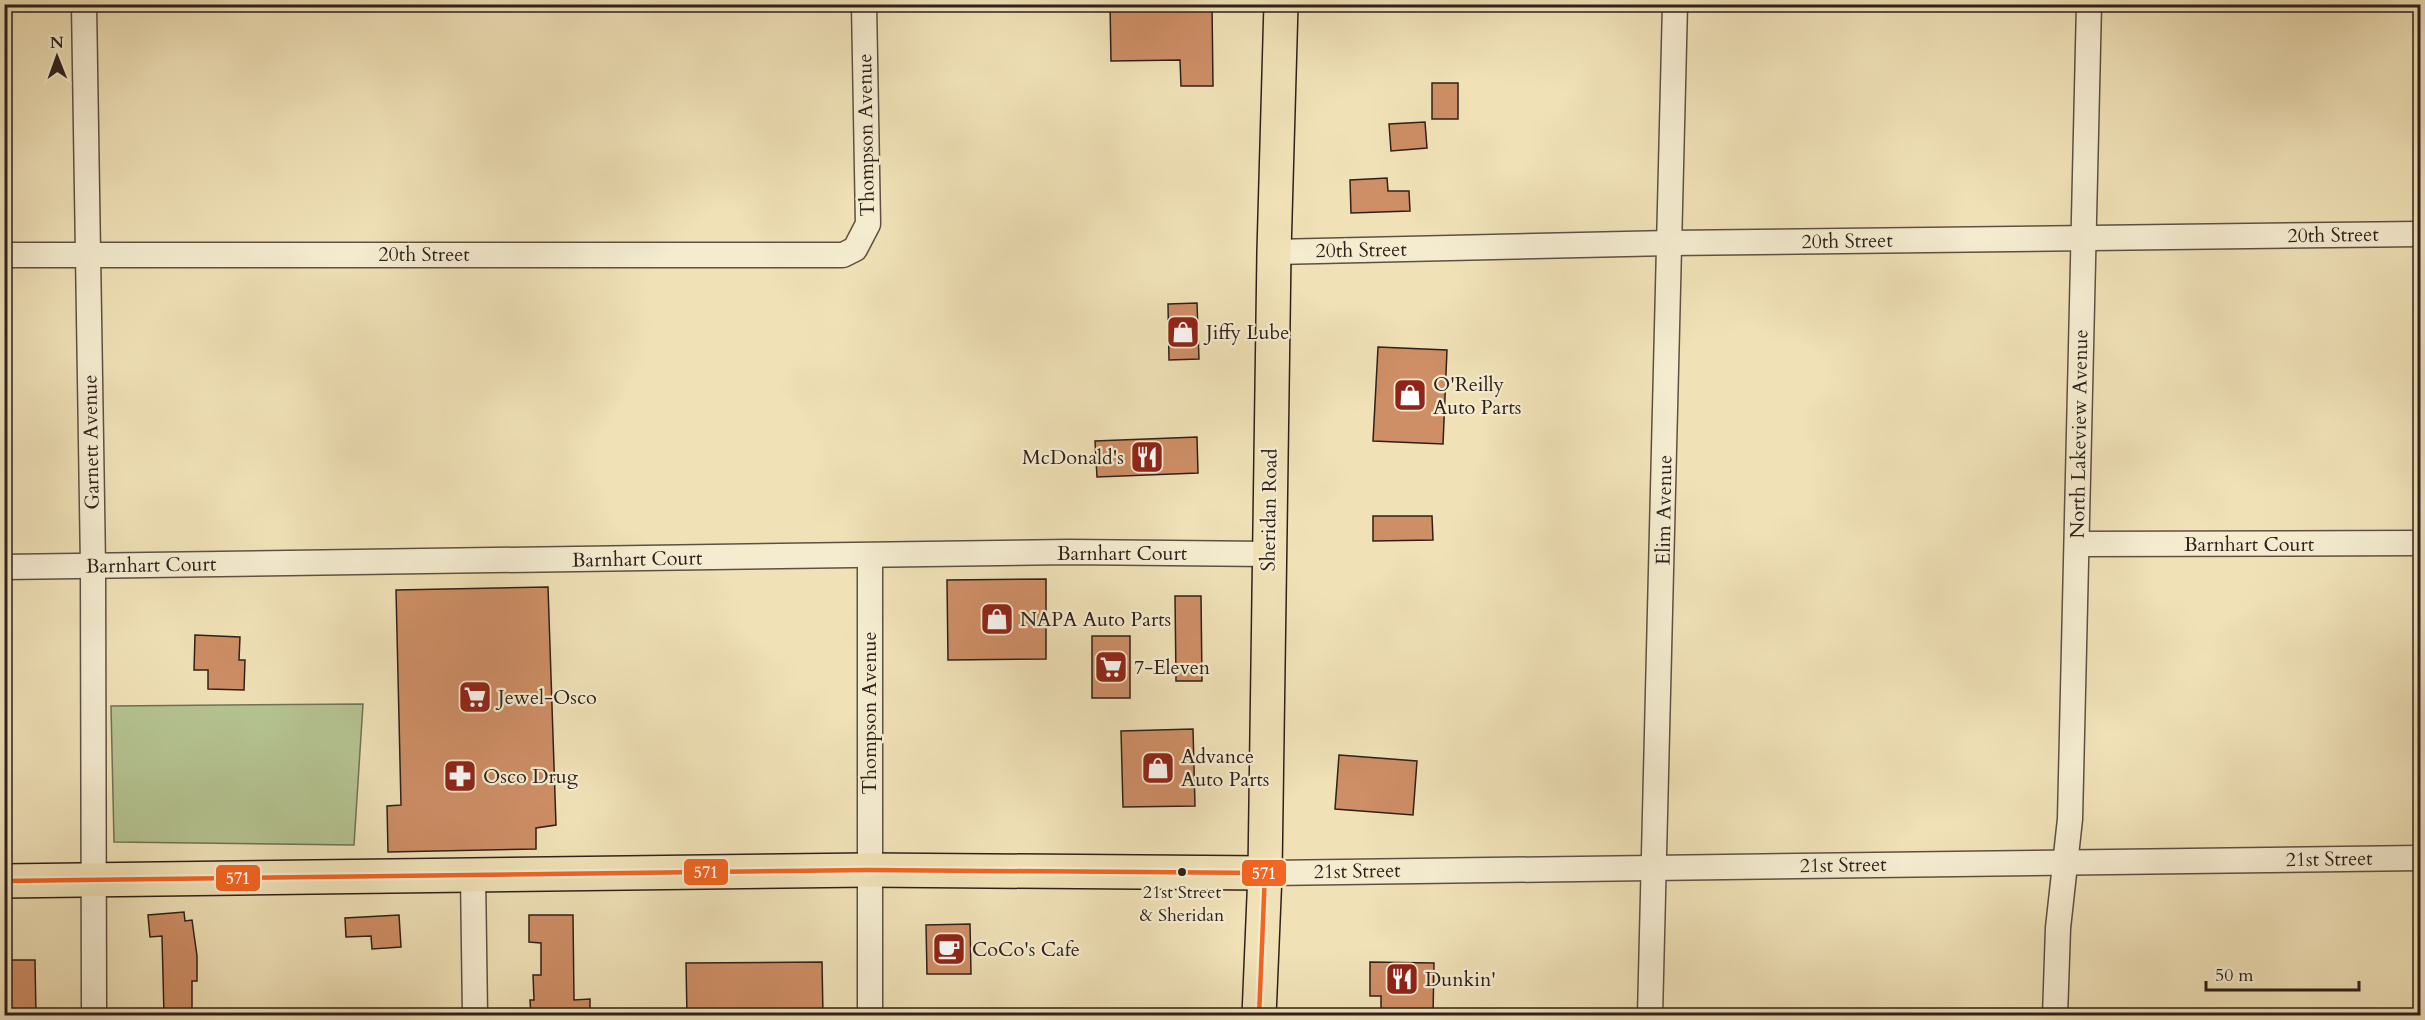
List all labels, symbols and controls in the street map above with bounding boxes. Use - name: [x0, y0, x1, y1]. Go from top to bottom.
- north arrow: [27, 27, 87, 87]
- text: N: [50, 32, 64, 54]
- street label: Thompson Avenue: [851, 53, 881, 217]
- street label: 20th Street: [2287, 221, 2380, 249]
- street label: 20th Street: [1801, 227, 1894, 255]
- street label: 20th Street: [1315, 236, 1408, 264]
- street label: 20th Street: [378, 241, 470, 268]
- shop icon: Jiffy Lube: [1165, 314, 1201, 350]
- place label: Jiffy Lube: [1203, 319, 1289, 346]
- street label: North Lakeview Avenue: [2064, 329, 2094, 539]
- place label: O'Reilly Auto Parts: [1433, 371, 1521, 421]
- street label: Garnett Avenue: [76, 374, 106, 510]
- shop icon: O'Reilly Auto Parts: [1392, 377, 1428, 413]
- restaurant icon: McDonald's: [1129, 439, 1165, 475]
- place label: McDonald's: [1022, 444, 1124, 471]
- street label: Sheridan Road: [1254, 448, 1284, 572]
- street label: Elim Avenue: [1650, 455, 1678, 565]
- street label: Barnhart Court: [2184, 531, 2315, 558]
- street label: Barnhart Court: [1057, 540, 1188, 567]
- street label: Barnhart Court: [572, 544, 703, 574]
- street label: Barnhart Court: [86, 550, 217, 580]
- shop icon: NAPA Auto Parts: [979, 601, 1015, 637]
- place label: NAPA Auto Parts: [1020, 606, 1171, 633]
- street label: Thompson Avenue: [856, 631, 883, 795]
- supermarket icon: 7-Eleven: [1093, 649, 1129, 685]
- place label: 7-Eleven: [1134, 654, 1211, 681]
- supermarket icon: Jewel-Osco: [457, 679, 493, 715]
- place label: Jewel-Osco: [495, 684, 597, 711]
- place label: Advance Auto Parts: [1181, 743, 1269, 793]
- shop icon: Advance Auto Parts: [1140, 750, 1176, 786]
- pharmacy icon: Osco Drug: [442, 758, 478, 794]
- place label: Osco Drug: [483, 763, 579, 790]
- street label: 21st Street: [2285, 845, 2373, 873]
- street label: 21st Street: [1799, 851, 1887, 879]
- street label: 21st Street: [1313, 857, 1401, 885]
- line badge: 571: [683, 858, 729, 886]
- line badge: 571: [1241, 859, 1287, 887]
- text: 571: [694, 862, 718, 884]
- text: 571: [1252, 863, 1276, 885]
- line badge: 571: [215, 864, 261, 892]
- marker: 21st Street & Sheridan: [1176, 866, 1188, 878]
- text: 571: [226, 868, 250, 890]
- place label: 21st Street & Sheridan: [1140, 880, 1225, 928]
- cafe icon: CoCo's Cafe: [931, 931, 967, 967]
- place label: CoCo's Cafe: [972, 936, 1080, 963]
- scale bar: [2206, 954, 2359, 992]
- restaurant icon: Dunkin': [1384, 961, 1420, 997]
- text: 50 m: [2215, 963, 2254, 988]
- place label: Dunkin': [1425, 966, 1496, 993]

